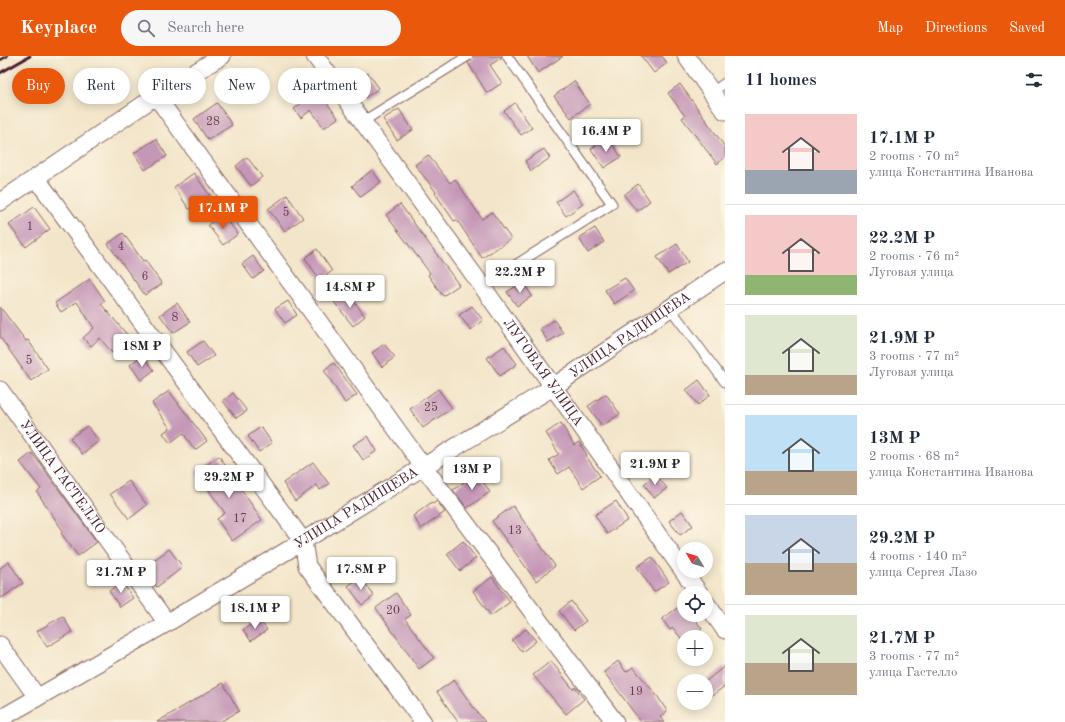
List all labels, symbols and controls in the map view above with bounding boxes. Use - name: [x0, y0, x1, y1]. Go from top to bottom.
- search box: [121, 10, 401, 46]
- icon: search: [135, 17, 157, 39]
- text: Keyplace: [20, 19, 97, 38]
- text: Search here: [167, 21, 244, 36]
- text: Map: [877, 21, 903, 35]
- text: Directions: [925, 21, 987, 35]
- text: Saved: [1009, 21, 1045, 35]
- chip: Buy: [12, 68, 65, 104]
- chip: Rent: [73, 68, 130, 104]
- chip: Filters: [138, 68, 206, 104]
- chip: New: [214, 68, 270, 104]
- chip: Apartment: [278, 68, 371, 104]
- icon: filters: [1023, 69, 1045, 91]
- text: 11 homes: [745, 72, 817, 89]
- house number: 28: [206, 116, 220, 128]
- pin: 16.4M ₽: [569, 119, 643, 153]
- text: 16.4M ₽: [581, 125, 631, 138]
- icon: home: [777, 130, 825, 178]
- text: 17.1M ₽: [869, 130, 935, 147]
- text: 2 rooms · 70 m²: [869, 150, 959, 163]
- text: улица Константина Иванова: [869, 166, 1034, 179]
- pin: 17.1M ₽: [186, 196, 260, 230]
- text: 17.1M ₽: [198, 202, 248, 215]
- house number: 5: [283, 206, 290, 219]
- house number: 1: [27, 221, 33, 233]
- text: 22.2M ₽: [869, 230, 935, 247]
- icon: home: [777, 231, 825, 279]
- house number: 4: [118, 241, 125, 253]
- text: 2 rooms · 76 m²: [869, 250, 959, 263]
- pin: 22.2M ₽: [483, 260, 557, 294]
- text: 22.2M ₽: [495, 266, 545, 279]
- text: Луговая улица: [869, 266, 954, 279]
- house number: 6: [142, 271, 149, 283]
- pin: 14.8M ₽: [313, 275, 387, 309]
- text: 14.8M ₽: [325, 281, 375, 294]
- street label: УЛИЦА РАДИЩЕВА: [567, 289, 693, 381]
- house number: 8: [172, 312, 179, 324]
- street label: ЛУГОВАЯ УЛИЦА: [500, 316, 586, 429]
- text: 21.9M ₽: [869, 330, 935, 347]
- icon: home: [777, 331, 825, 379]
- pin: 18M ₽: [114, 334, 170, 368]
- text: 18M ₽: [122, 340, 162, 353]
- text: 3 rooms · 77 m²: [869, 350, 959, 363]
- house number: 5: [26, 354, 33, 367]
- text: Луговая улица: [869, 366, 954, 379]
- house number: 25: [424, 401, 438, 414]
- street label: УЛИЦА ГАСТЕЛЛО: [17, 418, 108, 536]
- text: 13M ₽: [869, 430, 921, 447]
- icon: home: [777, 431, 825, 479]
- text: 2 rooms · 68 m²: [869, 450, 959, 463]
- pin: 21.9M ₽: [618, 452, 692, 486]
- pin: 13M ₽: [444, 457, 500, 491]
- text: 21.9M ₽: [630, 458, 680, 471]
- text: 13M ₽: [452, 463, 492, 476]
- pin: 29.2M ₽: [192, 465, 266, 499]
- street label: УЛИЦА РАДИЩЕВА: [292, 465, 421, 551]
- text: улица Константина Иванова: [869, 466, 1034, 479]
- text: 29.2M ₽: [204, 471, 254, 484]
- house number: 17: [233, 513, 247, 525]
- house number: 13: [508, 525, 522, 537]
- text: 29.2M ₽: [869, 530, 935, 547]
- icon: home: [777, 531, 825, 579]
- north arrow: [677, 542, 713, 578]
- map controls: [677, 542, 713, 710]
- text: 4 rooms · 140 m²: [869, 550, 967, 563]
- pin: 17.8M ₽: [324, 557, 398, 591]
- pin: 21.7M ₽: [84, 560, 158, 594]
- text: 17.8M ₽: [336, 563, 386, 576]
- text: 21.7M ₽: [96, 566, 146, 579]
- text: улица Сергея Лазо: [869, 566, 977, 579]
- button: locate: [677, 586, 713, 622]
- pin: 18.1M ₽: [218, 596, 292, 630]
- text: 18.1M ₽: [230, 602, 280, 615]
- house number: 20: [386, 605, 400, 617]
- button: +: [677, 630, 713, 666]
- text: 21.7M ₽: [869, 630, 935, 647]
- icon: home: [777, 631, 825, 679]
- text: 3 rooms · 77 m²: [869, 650, 959, 663]
- text: улица Гастелло: [869, 666, 957, 679]
- button: −: [677, 674, 713, 710]
- house number: 19: [629, 686, 643, 698]

